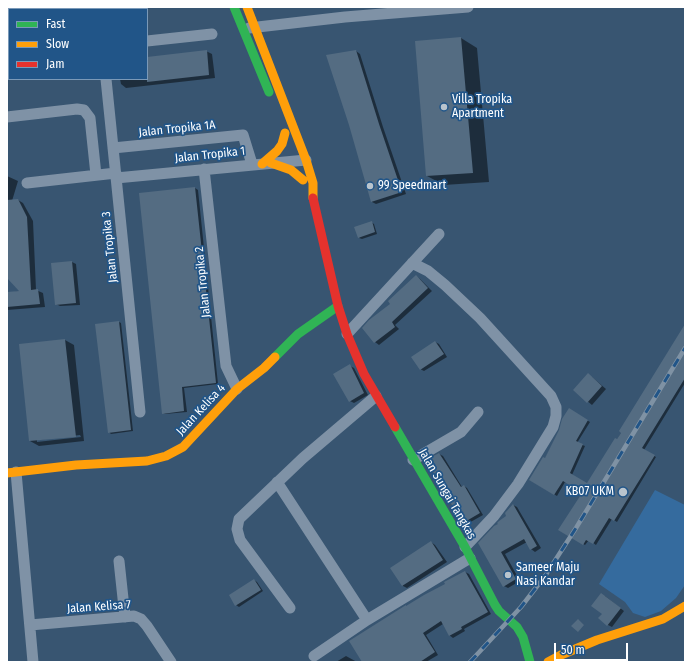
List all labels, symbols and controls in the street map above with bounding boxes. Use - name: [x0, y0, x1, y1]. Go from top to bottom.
- legend: [8, 8, 148, 80]
- text: Fast: [46, 17, 65, 31]
- text: Slow: [46, 37, 69, 51]
- text: Jam: [46, 57, 64, 71]
- place label: Villa Tropika Apartment: [452, 93, 512, 121]
- marker: Villa Tropika Apartment: [439, 102, 449, 112]
- street label: Jalan Tropika 1A: [138, 118, 216, 140]
- street label: Jalan Tropika 1: [174, 144, 246, 166]
- place label: 99 Speedmart: [378, 179, 446, 193]
- marker: 99 Speedmart: [365, 181, 375, 191]
- street label: Jalan Tropika 3: [99, 211, 121, 283]
- street label: Jalan Tropika 2: [192, 246, 214, 318]
- street label: Jalan Kelisa 4: [174, 381, 228, 439]
- street label: Jalan Sungai Tangkas: [415, 446, 479, 542]
- place label: KB07 UKM: [565, 485, 614, 499]
- marker: KB07 UKM: [617, 486, 629, 498]
- place label: Sameer Maju Nasi Kandar: [516, 561, 580, 589]
- marker: Sameer Maju Nasi Kandar: [503, 570, 513, 580]
- street label: Jalan Kelisa 7: [67, 598, 131, 616]
- scale bar: [556, 635, 630, 661]
- text: 50 m: [561, 643, 585, 657]

